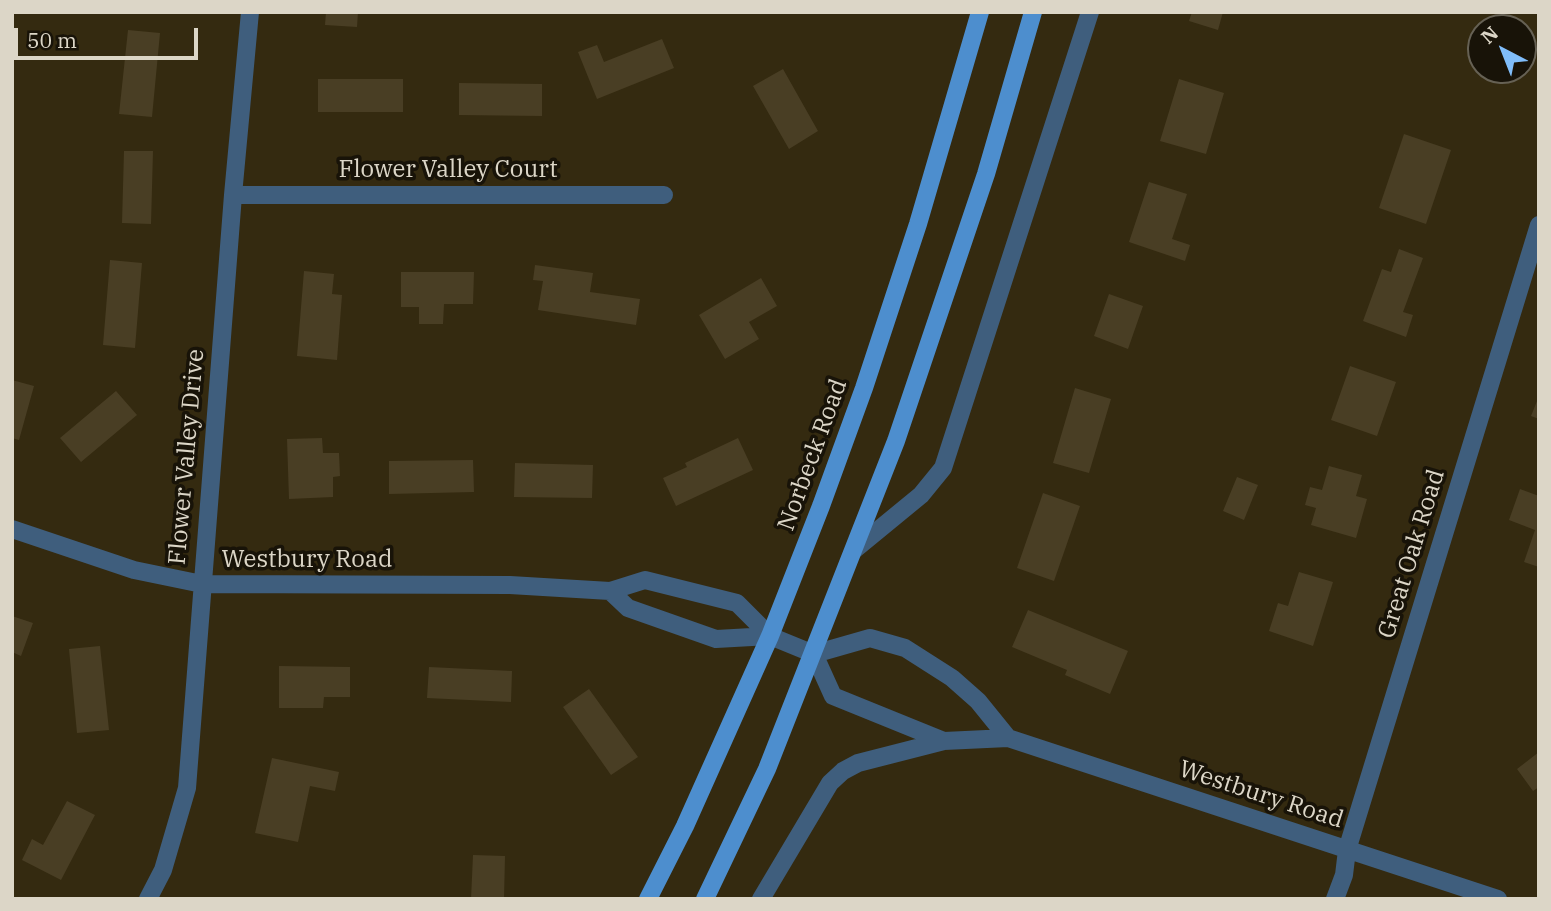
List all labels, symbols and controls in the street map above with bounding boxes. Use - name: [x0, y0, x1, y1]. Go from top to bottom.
- scale bar: [18, 14, 201, 58]
- north arrow: [1467, 14, 1537, 84]
- text: N: [1476, 21, 1503, 49]
- text: 50 m: [27, 26, 77, 54]
- street label: Flower Valley Court: [338, 156, 558, 184]
- street label: Flower Valley Drive: [163, 348, 211, 566]
- street label: Norbeck Road: [772, 375, 854, 535]
- street label: Great Oak Road: [1373, 466, 1451, 642]
- street label: Westbury Road: [221, 546, 393, 574]
- street label: Westbury Road: [1175, 755, 1347, 835]

